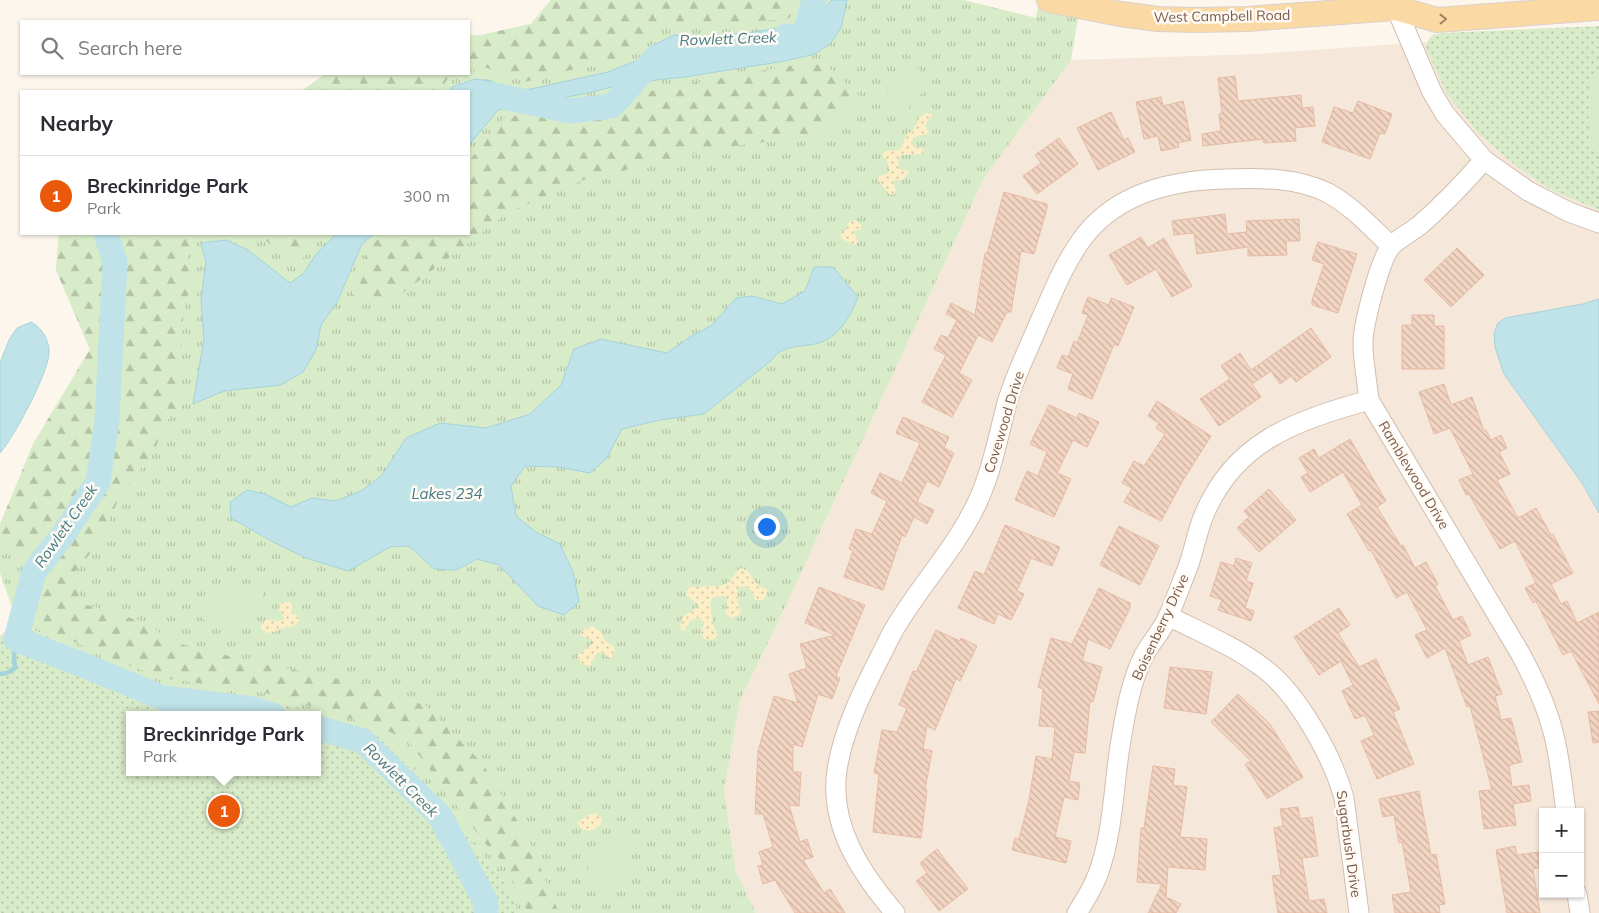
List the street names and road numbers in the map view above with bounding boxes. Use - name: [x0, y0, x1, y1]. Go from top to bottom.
- street label: West Campbell Road: [1153, 6, 1291, 26]
- street label: Covewood Drive: [980, 369, 1028, 475]
- street label: Ramblewood Drive: [1374, 417, 1454, 533]
- street label: Boisenberry Drive: [1128, 571, 1192, 683]
- street label: Sugarbush Drive: [1333, 789, 1365, 899]

